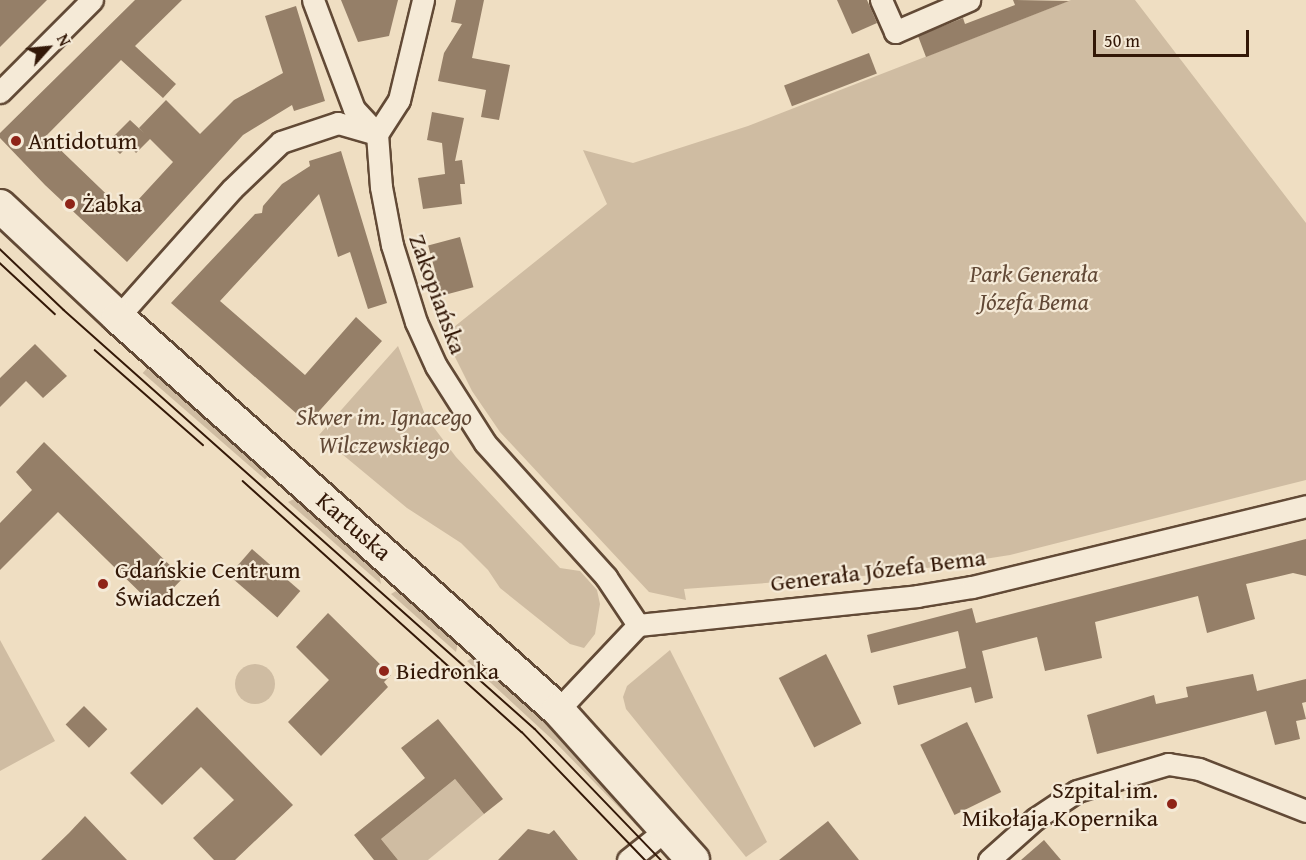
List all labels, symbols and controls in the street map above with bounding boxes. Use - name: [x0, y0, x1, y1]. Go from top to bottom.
- north arrow: [18, 18, 78, 78]
- scale bar: [1096, 18, 1252, 56]
- text: 50 m: [1104, 27, 1140, 54]
- text: N: [51, 30, 77, 50]
- place label: Antidotum: [28, 127, 137, 155]
- marker: Antidotum: [9, 134, 23, 148]
- place label: Żabka: [82, 190, 142, 218]
- marker: Żabka: [63, 197, 77, 211]
- street label: Zakopiańska: [403, 230, 473, 358]
- park label: Park Generała Józefa Bema: [970, 260, 1098, 316]
- park label: Skwer im. Ignacego Wilczewskiego: [296, 403, 472, 459]
- street label: Kartuska: [311, 486, 397, 566]
- street label: Generała Józefa Bema: [769, 543, 987, 597]
- place label: Gdańskie Centrum Świadczeń: [115, 556, 301, 612]
- marker: Gdańskie Centrum Świadczeń: [96, 577, 110, 591]
- place label: Biedronka: [396, 657, 499, 685]
- marker: Biedronka: [377, 664, 391, 678]
- place label: Szpital im. Mikołaja Kopernika: [962, 776, 1158, 832]
- marker: Szpital im. Mikołaja Kopernika: [1163, 795, 1181, 813]

